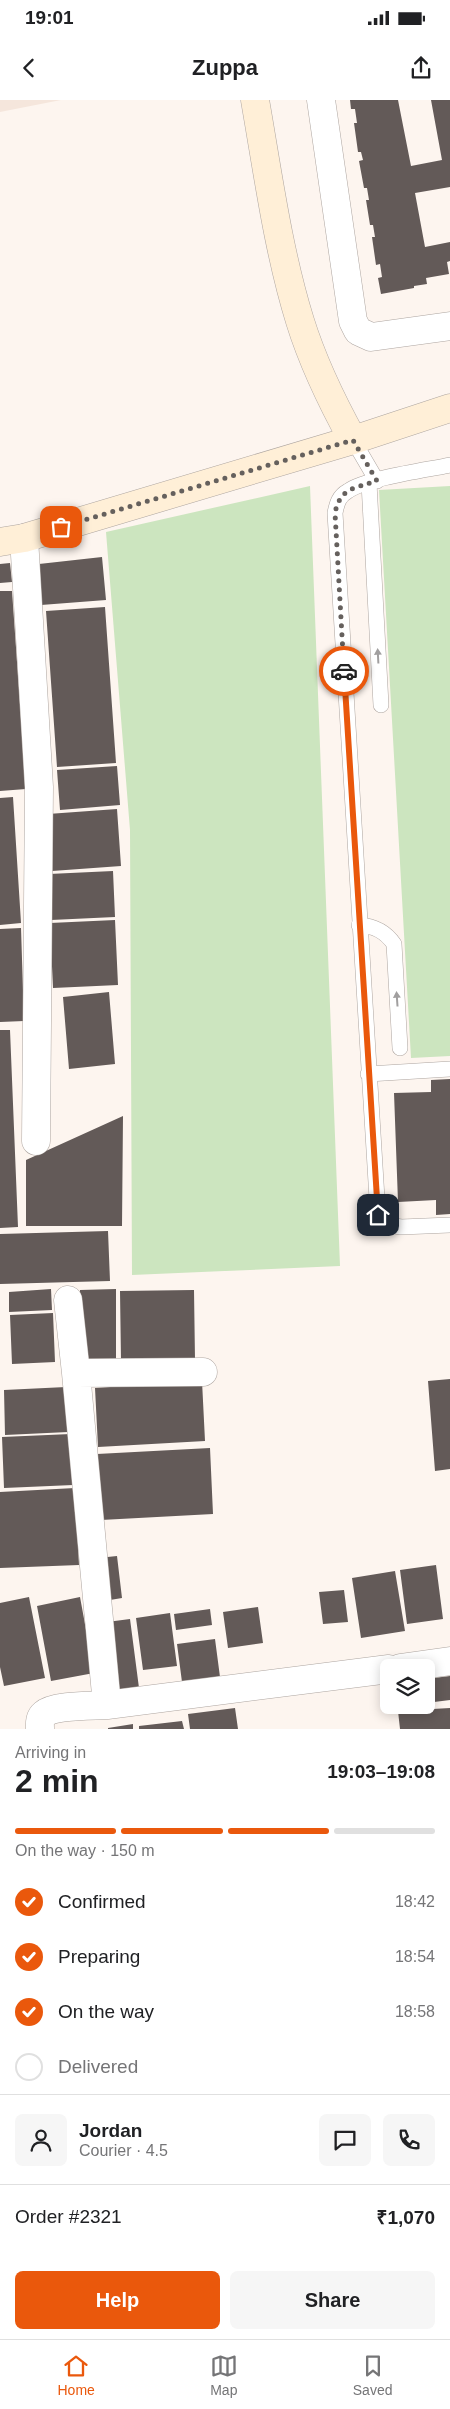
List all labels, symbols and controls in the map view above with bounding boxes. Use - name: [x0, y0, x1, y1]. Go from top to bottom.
- text: 19:01: [25, 7, 74, 28]
- icon: back: [15, 54, 43, 82]
- icon: share: [407, 54, 435, 82]
- text: Zuppa: [192, 55, 258, 80]
- pin: [40, 506, 82, 548]
- icon: bag: [47, 513, 75, 541]
- courier: [319, 646, 369, 696]
- one-way arrow: [374, 648, 382, 664]
- icon: car: [330, 657, 358, 685]
- one-way arrow: [393, 991, 401, 1007]
- pin: [357, 1194, 399, 1236]
- icon: home: [364, 1201, 392, 1229]
- map controls: [380, 1659, 435, 1714]
- button: layers: [380, 1659, 435, 1714]
- text: Arriving in: [15, 1744, 86, 1761]
- text: 19:03–19:08: [327, 1761, 435, 1782]
- text: 2 min: [15, 1763, 99, 1799]
- text: On the way · 150 m: [15, 1842, 155, 1859]
- icon: check: [15, 1888, 43, 1916]
- text: Confirmed: [58, 1891, 146, 1912]
- text: 18:42: [395, 1893, 435, 1910]
- icon: check: [15, 1943, 43, 1971]
- text: Preparing: [58, 1946, 140, 1967]
- text: 18:54: [395, 1948, 435, 1965]
- icon: check: [15, 1998, 43, 2026]
- text: On the way: [58, 2001, 154, 2022]
- text: 18:58: [395, 2003, 435, 2020]
- text: Delivered: [58, 2056, 138, 2077]
- button: person: [15, 2114, 67, 2166]
- button: chat: [319, 2114, 371, 2166]
- button: phone: [383, 2114, 435, 2166]
- text: Jordan: [79, 2120, 142, 2141]
- text: Courier · 4.5: [79, 2142, 168, 2159]
- text: Order #2321: [15, 2206, 122, 2227]
- text: ₹1,070: [377, 2207, 435, 2228]
- button: Help: [15, 2271, 220, 2329]
- button: Share: [230, 2271, 435, 2329]
- tab: Home: [57, 2352, 95, 2398]
- tab: Map: [210, 2352, 238, 2398]
- tab: Saved: [353, 2352, 392, 2398]

